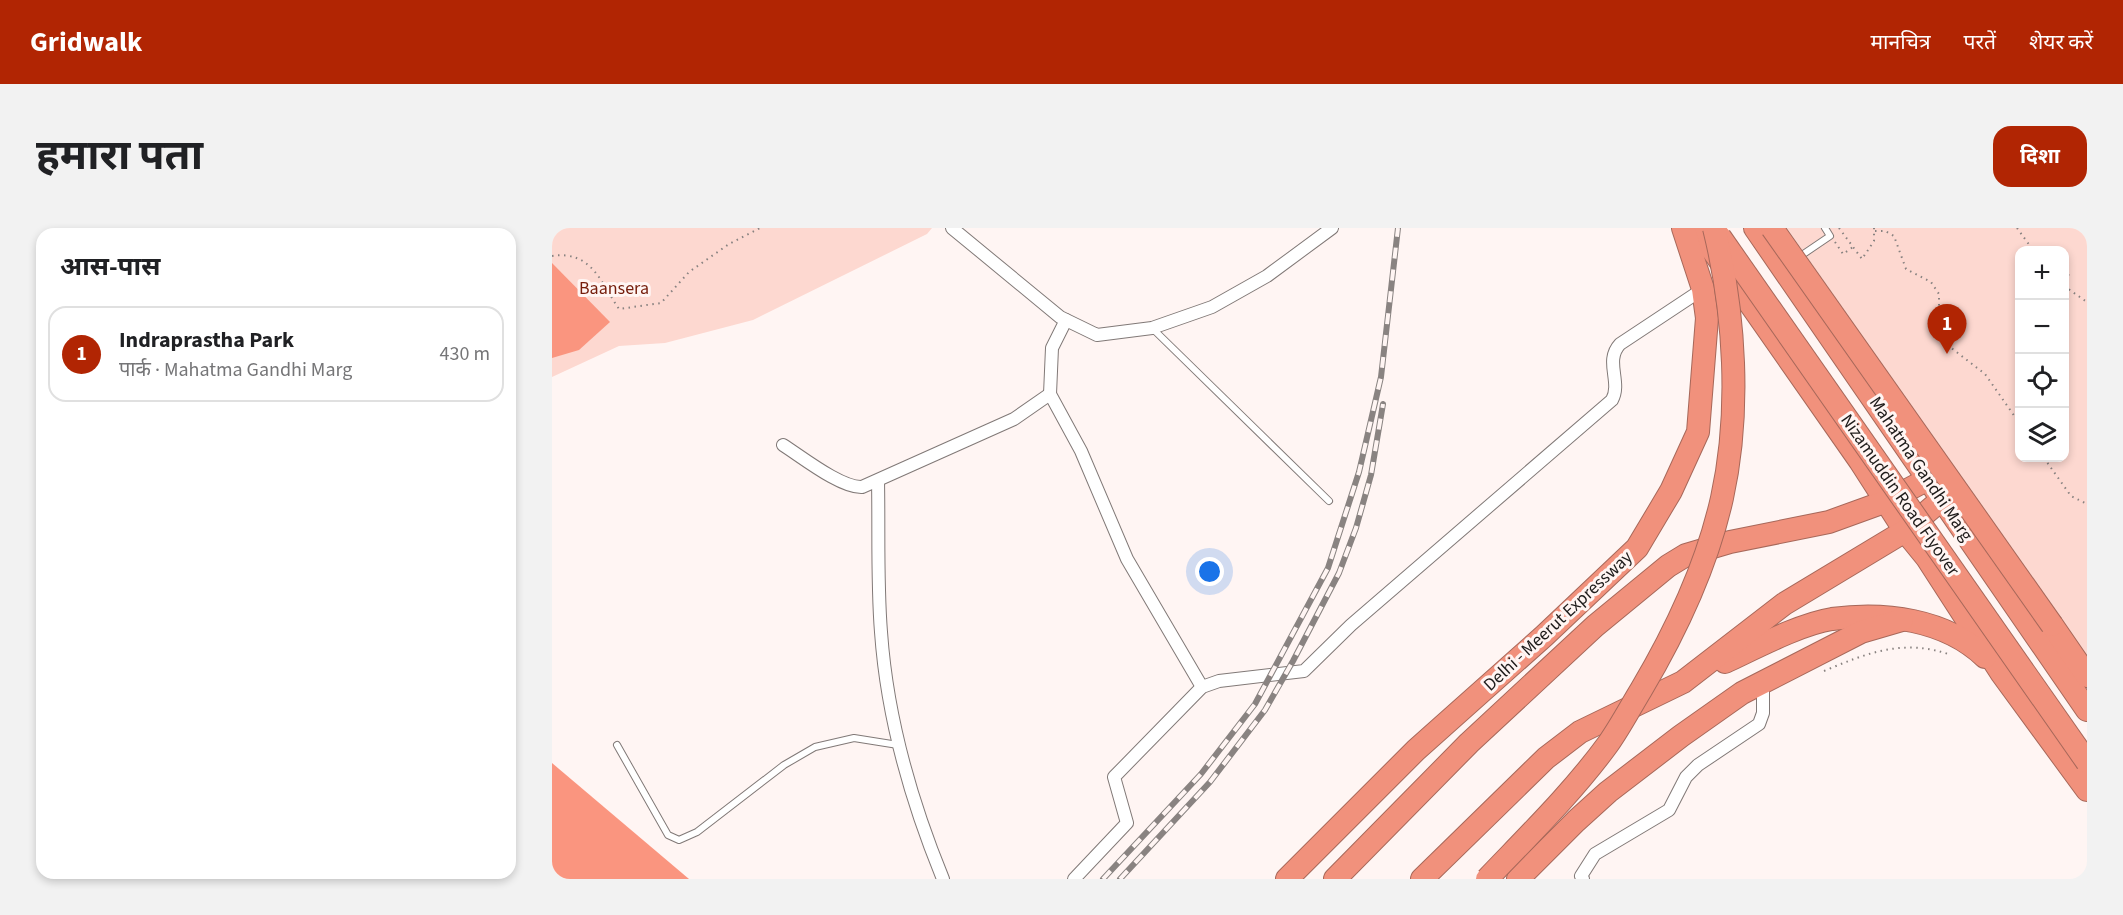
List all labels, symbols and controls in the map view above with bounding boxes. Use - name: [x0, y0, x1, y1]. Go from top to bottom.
- text: Gridwalk: [30, 22, 142, 62]
- text: मानचित्र: [1871, 27, 1931, 57]
- text: परतें: [1964, 27, 1996, 57]
- text: शेयर करें: [2029, 27, 2093, 57]
- text: हमारा पता: [36, 126, 203, 186]
- button: दिशा: [1993, 126, 2087, 187]
- map controls: [2015, 246, 2069, 462]
- button: +: [2015, 246, 2069, 300]
- text: आस-पास: [60, 248, 160, 285]
- park label: Baansera: [579, 276, 649, 301]
- button: −: [2015, 300, 2069, 354]
- pin: 1: [1928, 304, 1966, 354]
- text: Indraprastha Park: [119, 324, 294, 356]
- text: 1: [76, 340, 87, 368]
- text: 430 m: [440, 340, 490, 368]
- button: locate: [2015, 354, 2069, 408]
- text: पार्क · Mahatma Gandhi Marg: [119, 356, 352, 384]
- street label: Mahatma Gandhi Marg: [1863, 392, 1979, 546]
- button: layers: [2015, 408, 2069, 462]
- street label: Nizamuddin Road Flyover: [1835, 409, 1966, 582]
- street label: Delhi - Meerut Expressway: [1478, 545, 1638, 697]
- your location: [1195, 557, 1224, 586]

